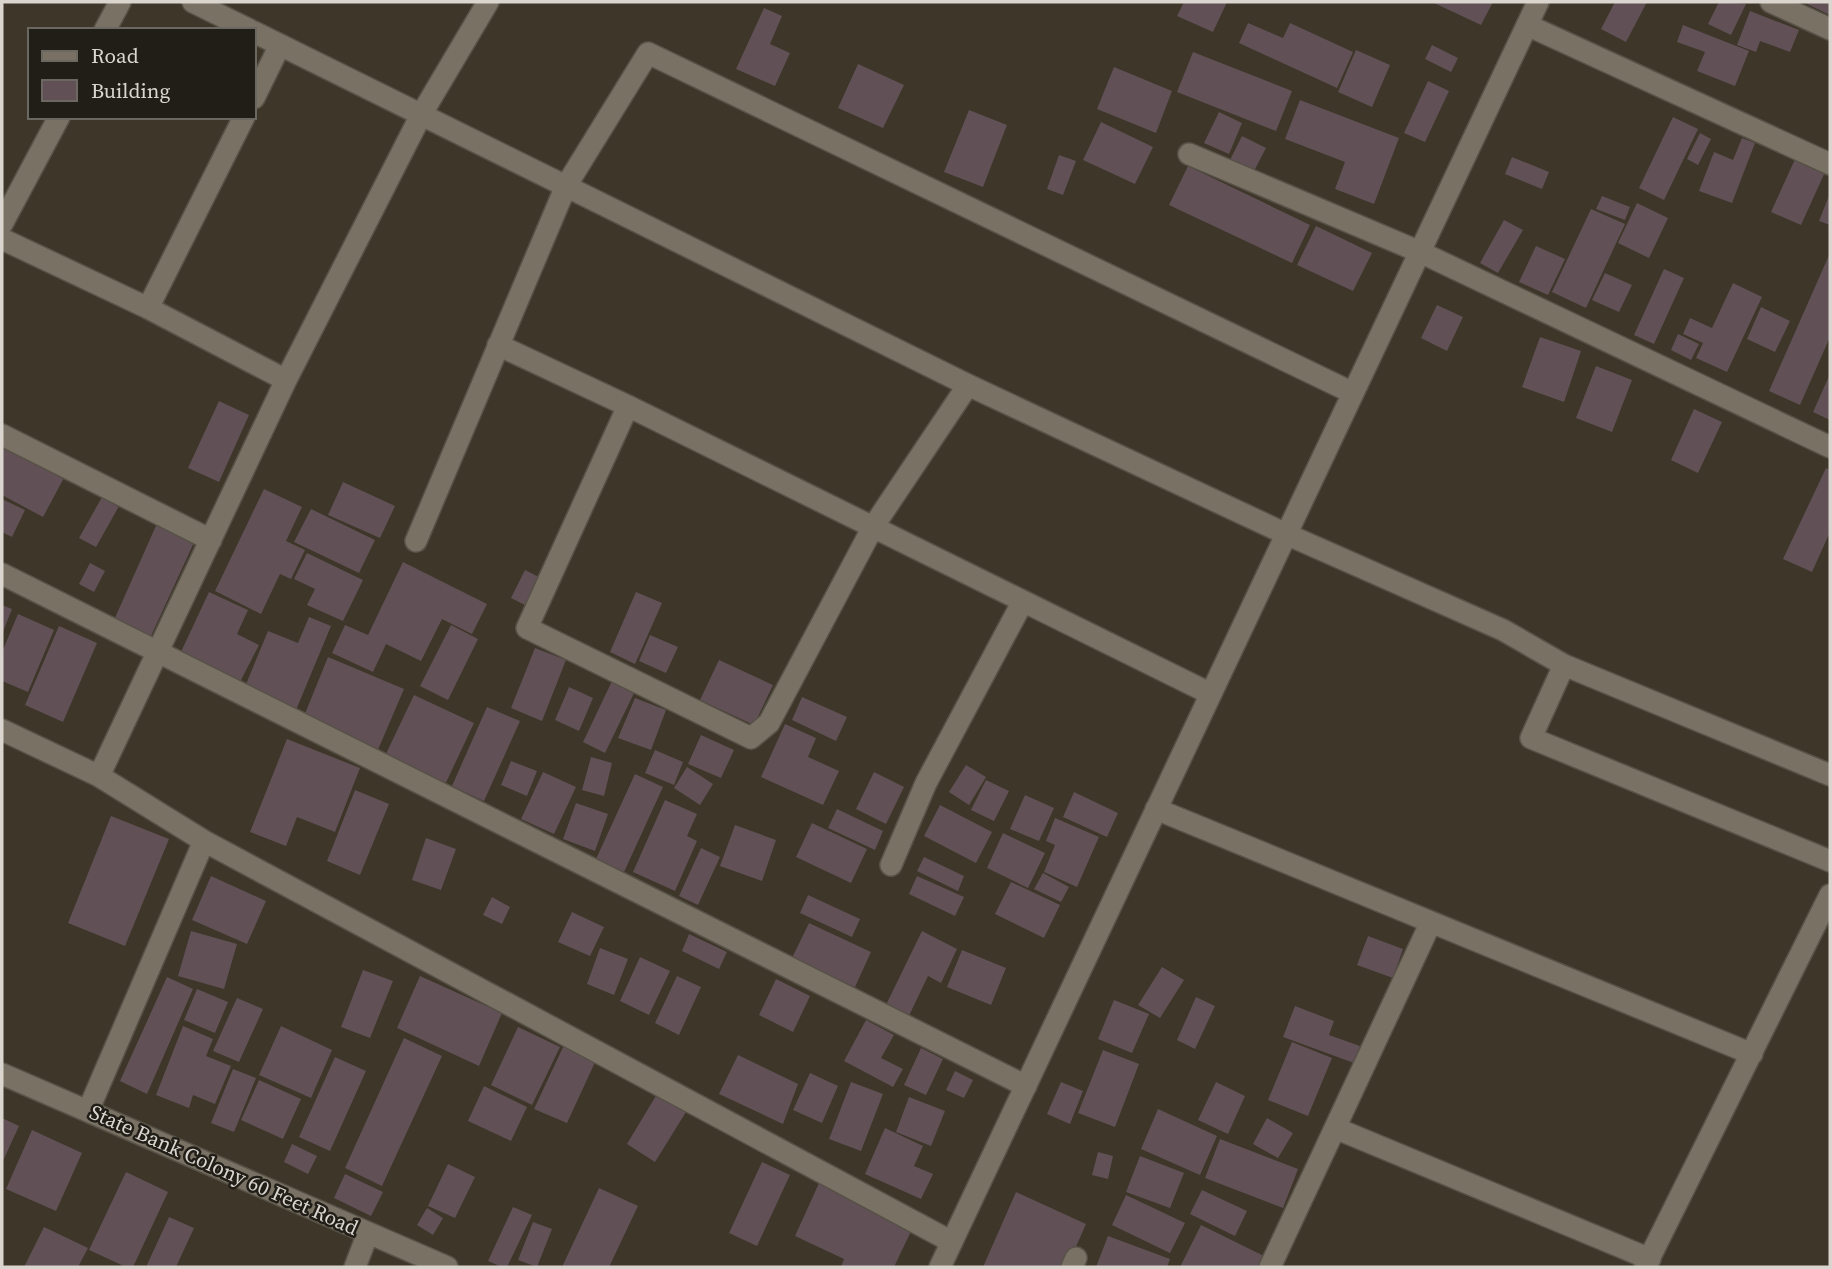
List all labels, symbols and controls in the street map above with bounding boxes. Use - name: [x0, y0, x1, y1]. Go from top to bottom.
- legend: [28, 28, 256, 119]
- text: Road: [91, 41, 139, 70]
- text: Building: [91, 76, 170, 105]
- street label: State Bank Colony 60 Feet Road: [85, 1097, 363, 1242]

